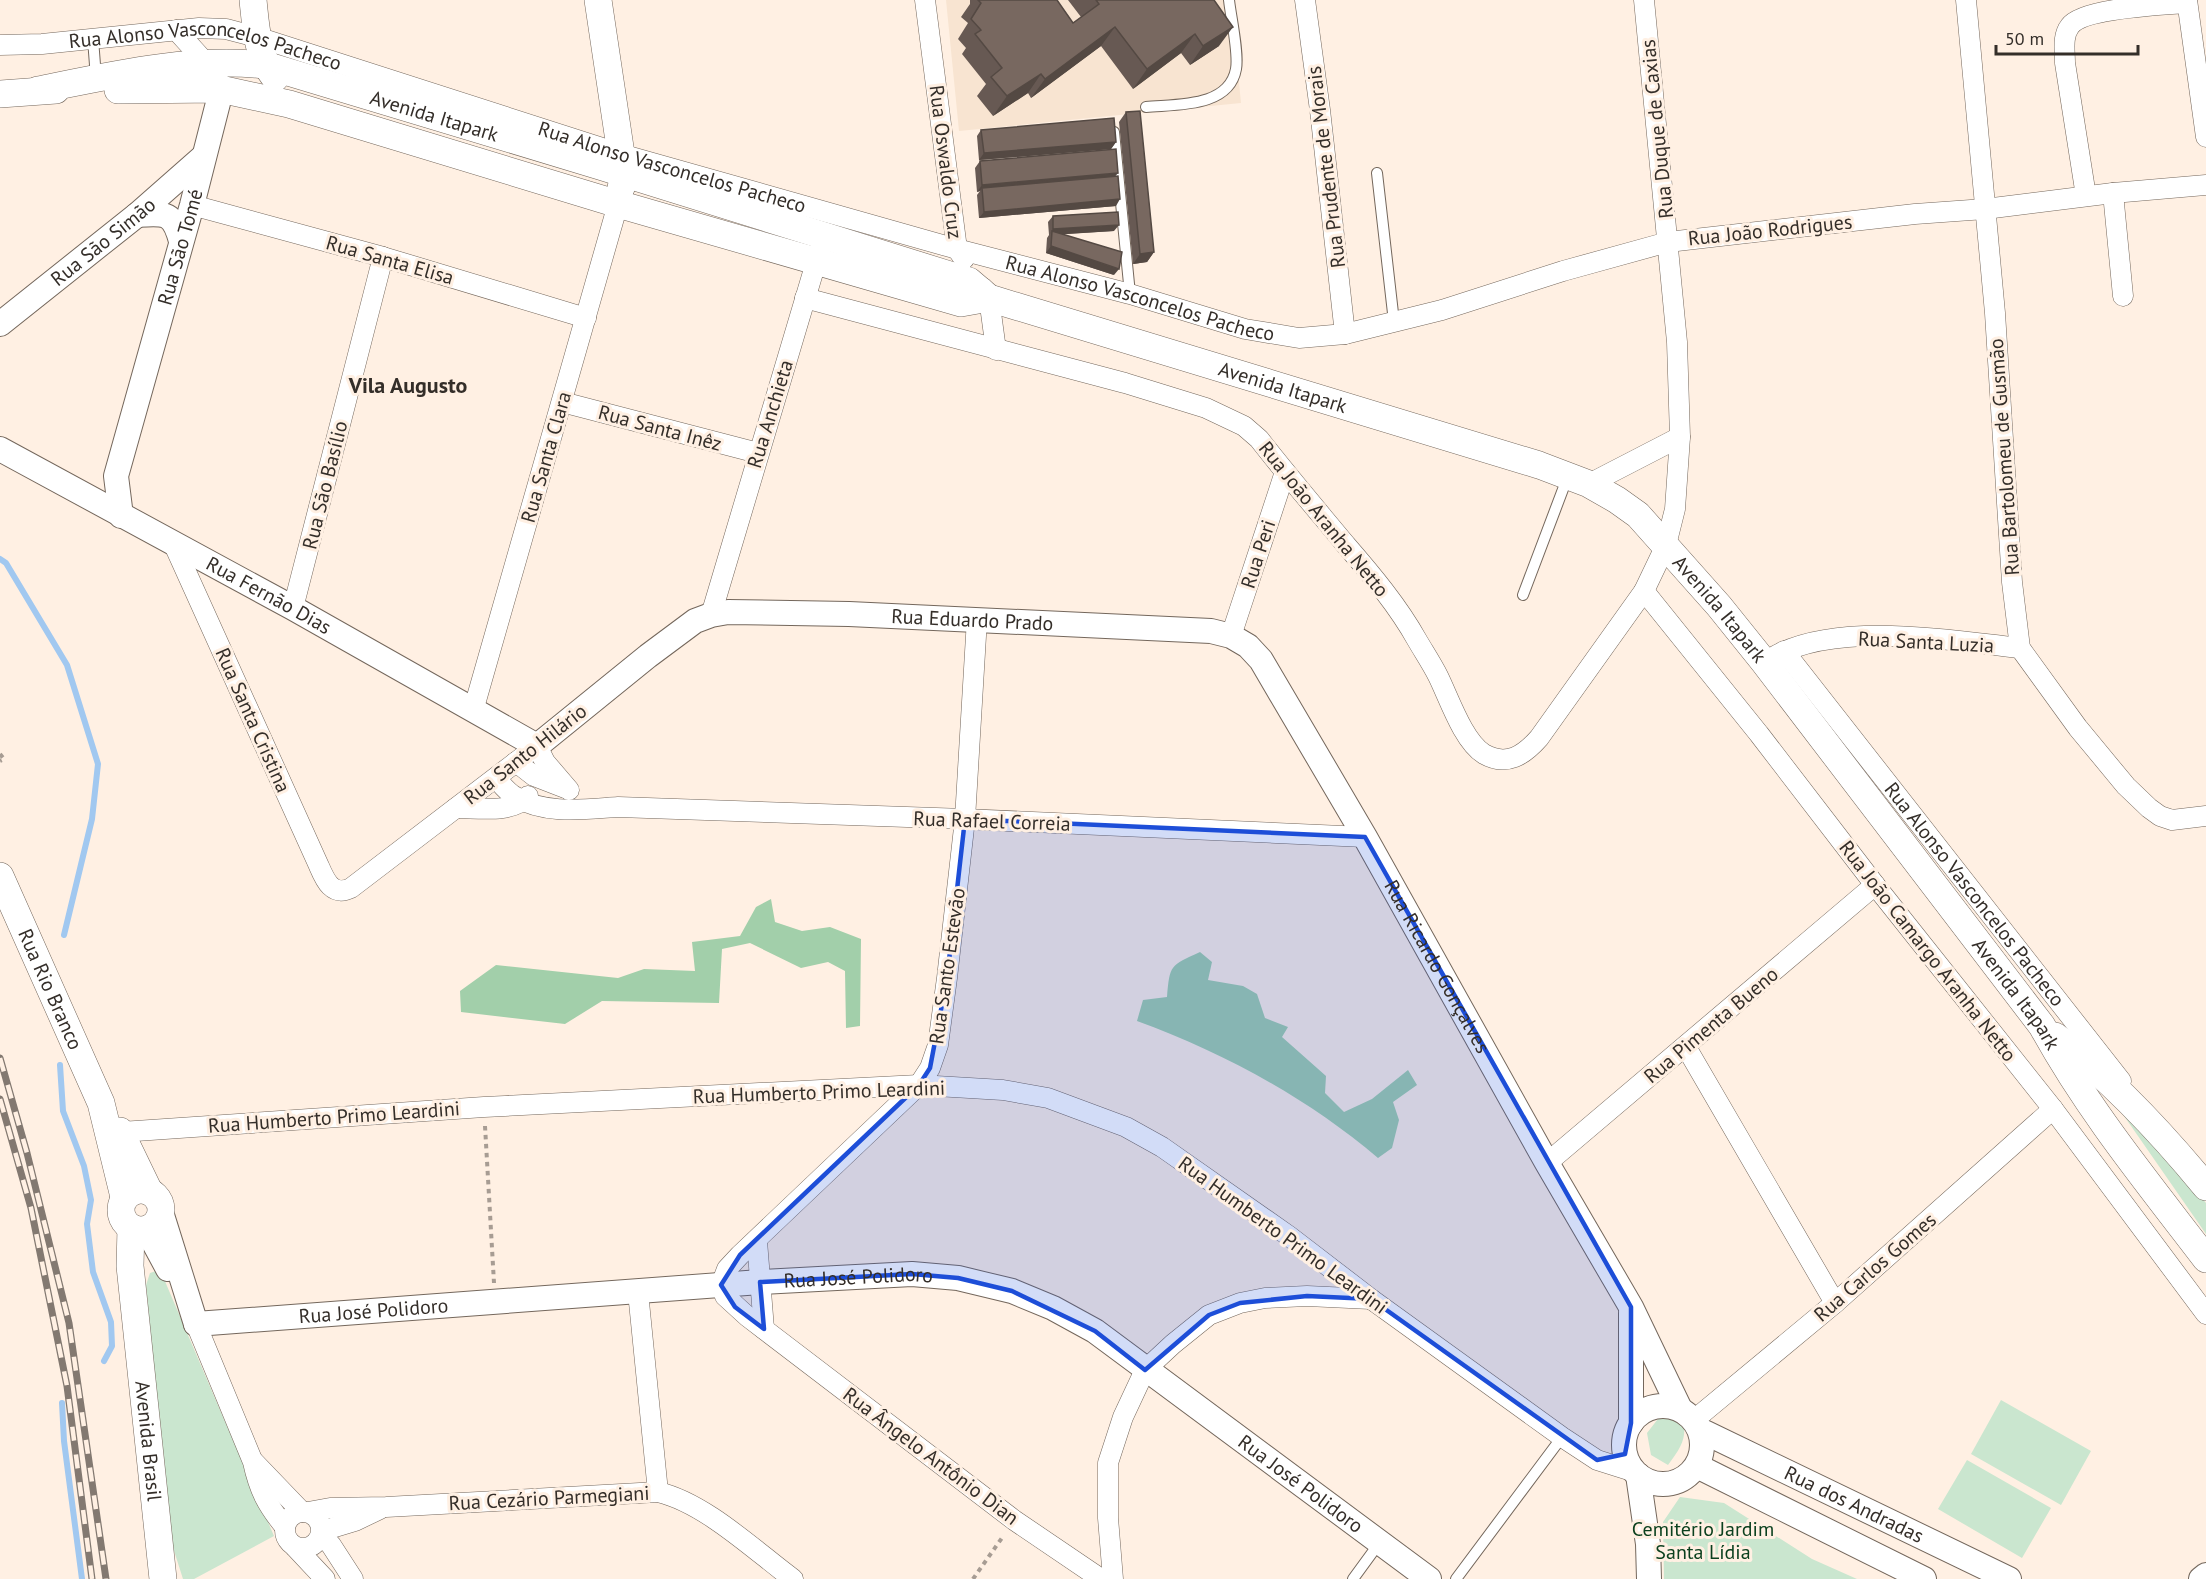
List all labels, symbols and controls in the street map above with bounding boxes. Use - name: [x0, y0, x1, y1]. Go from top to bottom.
- street label: Rua Alonso Vasconcelos Pacheco: [68, 15, 345, 76]
- scale bar: [1996, 18, 2138, 56]
- text: 50 m: [2005, 27, 2044, 50]
- street label: Rua Duque de Caxias: [1635, 38, 1679, 220]
- street label: Rua Prudente de Morais: [1301, 65, 1351, 269]
- street label: Avenida Itapark: [367, 84, 502, 148]
- street label: Rua Oswaldo Cruz: [924, 84, 968, 240]
- street label: Rua Alonso Vasconcelos Pacheco: [535, 115, 809, 219]
- street label: Rua São Tomé: [152, 186, 209, 308]
- street label: Rua São Simão: [45, 192, 161, 292]
- street label: Rua João Rodrigues: [1687, 208, 1853, 252]
- street label: Rua Santa Elisa: [323, 229, 457, 291]
- street label: Rua Alonso Vasconcelos Pacheco: [1003, 249, 1276, 347]
- street label: Rua Bartolomeu de Gusmão: [1983, 338, 2025, 576]
- street label: Avenida Itapark: [1216, 355, 1350, 419]
- street label: Rua Anchieta: [741, 357, 799, 471]
- district label: Vila Augusto: [348, 371, 468, 399]
- street label: Rua Santa Clara: [515, 388, 577, 526]
- street label: Rua Santa Inêz: [595, 399, 725, 457]
- street label: Rua São Basílio: [296, 418, 354, 552]
- street label: Rua João Aranha Netto: [1253, 436, 1395, 602]
- street label: Rua Peri: [1235, 516, 1281, 592]
- street label: Rua Fernão Dias: [202, 550, 336, 640]
- street label: Avenida Itapark: [1667, 550, 1773, 668]
- street label: Rua Eduardo Prado: [891, 603, 1054, 637]
- street label: Rua Santa Luzia: [1857, 625, 1995, 659]
- street label: Rua Santa Cristina: [209, 643, 297, 797]
- street label: Rua Santo Hilário: [458, 698, 592, 810]
- street label: Rua Alonso Vasconcelos Pacheco: [1879, 777, 2071, 1012]
- street label: Rua Rafael Correia: [913, 805, 1071, 837]
- street label: Rua João Camargo Aranha Netto: [1834, 835, 2022, 1067]
- street label: Rua Ricardo Gonçalves: [1379, 875, 1496, 1058]
- street label: Rua Santo Estevão: [923, 886, 971, 1046]
- street label: Rua Rio Branco: [12, 925, 89, 1054]
- street label: Avenida Itapark: [1967, 933, 2066, 1055]
- street label: Rua Pimenta Bueno: [1638, 961, 1784, 1089]
- street label: Rua Humberto Primo Leardini: [692, 1075, 946, 1109]
- street label: Rua Humberto Primo Leardini: [207, 1095, 461, 1139]
- street label: Rua Humberto Primo Leardini: [1173, 1150, 1393, 1320]
- street label: Rua Carlos Gomes: [1808, 1207, 1942, 1327]
- street label: Rua José Polidoro: [783, 1261, 934, 1294]
- street label: Rua José Polidoro: [298, 1292, 449, 1329]
- street label: Avenida Brasil: [129, 1379, 168, 1503]
- street label: Rua Ângelo Antônio Dian: [838, 1381, 1024, 1531]
- street label: Rua José Polidoro: [1233, 1429, 1369, 1539]
- street label: Rua dos Andradas: [1780, 1460, 1928, 1549]
- street label: Rua Cezário Parmegiani: [448, 1480, 650, 1516]
- park label: Cemitério Jardim Santa Lídia: [1632, 1516, 1774, 1565]

